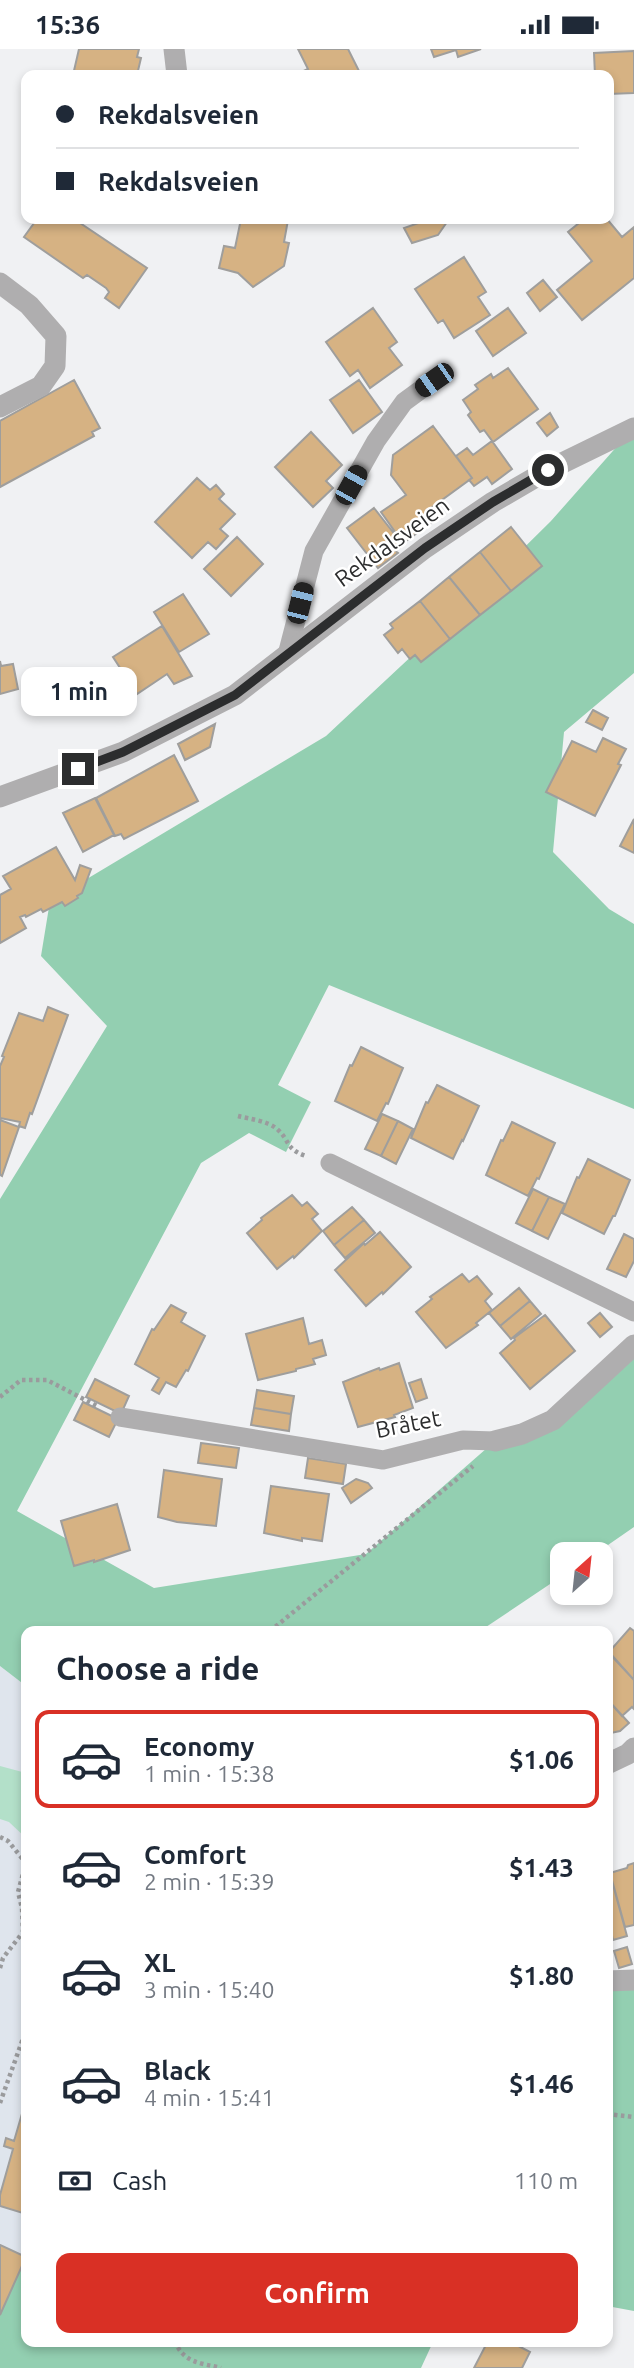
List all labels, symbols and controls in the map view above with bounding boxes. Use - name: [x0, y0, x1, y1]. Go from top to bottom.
- text: 15:36: [35, 10, 100, 39]
- text: Rekdalsveien: [98, 100, 259, 129]
- text: Rekdalsveien: [98, 167, 259, 196]
- car: [411, 359, 458, 401]
- route start: [532, 454, 564, 486]
- car: [332, 462, 371, 508]
- street label: Rekdalsveien: [330, 492, 454, 591]
- car: [285, 580, 316, 626]
- callout: 1 min: [20, 667, 136, 717]
- text: 1 min: [50, 679, 108, 704]
- route end: [62, 753, 94, 785]
- street label: Bråtet: [373, 1405, 443, 1442]
- north arrow: [550, 1542, 612, 1605]
- map controls: [550, 1542, 613, 1605]
- text: Choose a ride: [56, 1650, 259, 1686]
- icon: car: [60, 1728, 123, 1791]
- text: Economy: [144, 1732, 254, 1761]
- text: $1.06: [509, 1745, 574, 1774]
- text: 1 min · 15:38: [144, 1761, 275, 1786]
- icon: car: [60, 1836, 123, 1899]
- text: Comfort: [144, 1840, 247, 1869]
- text: $1.43: [509, 1853, 574, 1882]
- text: 2 min · 15:39: [144, 1869, 275, 1894]
- icon: car: [60, 1944, 123, 2007]
- text: XL: [144, 1948, 175, 1977]
- text: $1.80: [509, 1961, 574, 1990]
- text: 3 min · 15:40: [144, 1977, 275, 2002]
- icon: car: [60, 2052, 123, 2115]
- text: Black: [144, 2056, 211, 2085]
- text: $1.46: [509, 2069, 574, 2098]
- text: 4 min · 15:41: [144, 2085, 275, 2110]
- icon: cash: [56, 2162, 94, 2200]
- text: Cash: [112, 2166, 167, 2195]
- text: 110 m: [514, 2168, 578, 2193]
- button: Confirm: [56, 2253, 578, 2333]

